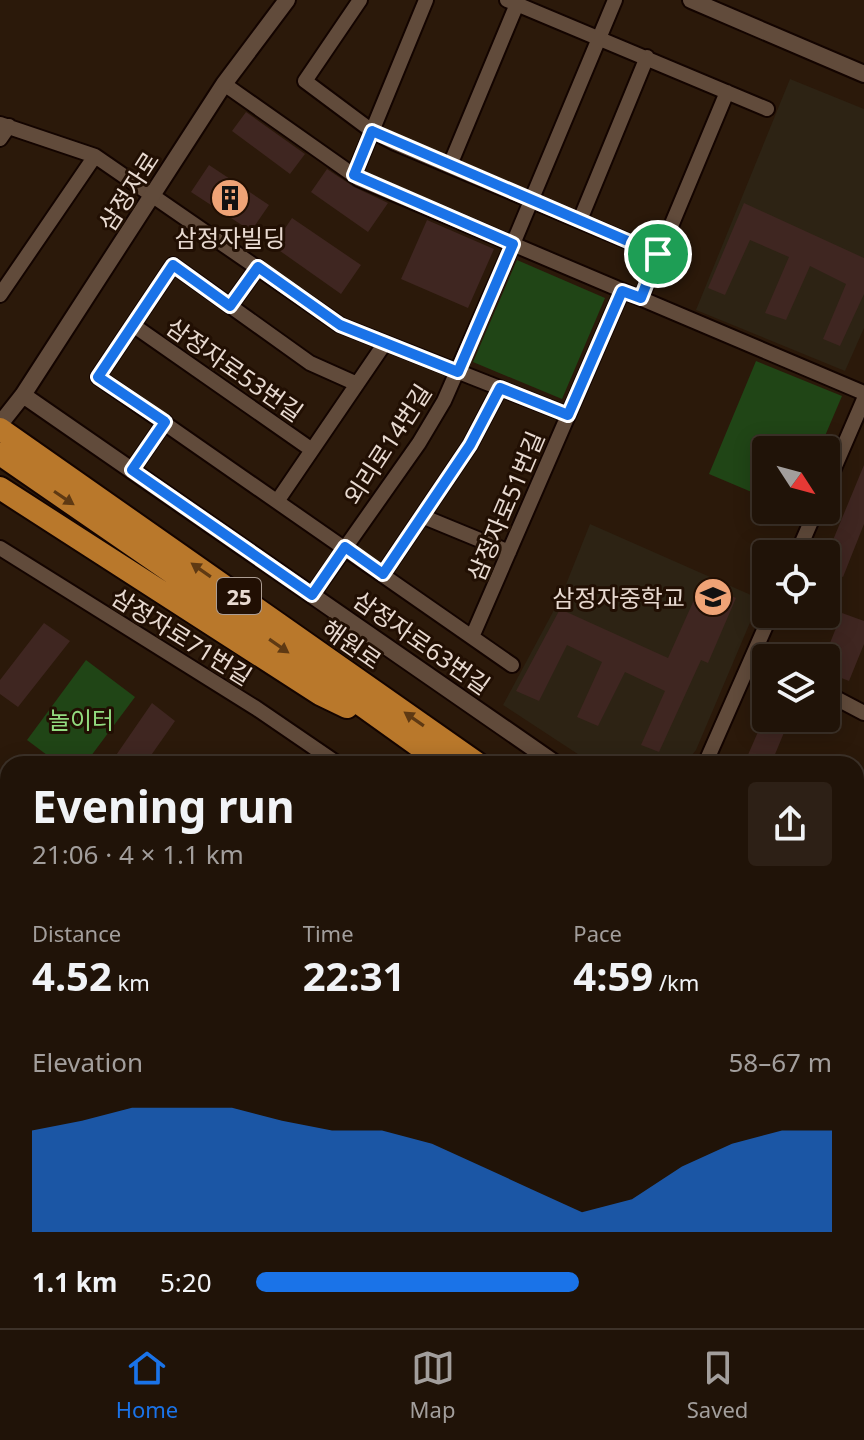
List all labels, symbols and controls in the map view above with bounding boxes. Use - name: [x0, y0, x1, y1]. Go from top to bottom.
- street label: 삼정자로: [90, 145, 166, 237]
- building icon: 삼정자빌딩: [209, 177, 251, 219]
- pin: [624, 220, 692, 288]
- place label: 삼정자빌딩: [175, 221, 285, 254]
- icon: arrive: [636, 232, 680, 276]
- street label: 삼정자로53번길: [160, 310, 310, 428]
- street label: 외리로14번길: [336, 377, 438, 511]
- street label: 삼정자로51번길: [459, 426, 551, 586]
- north arrow: [752, 436, 840, 524]
- map controls: [752, 436, 840, 732]
- one-way arrow: [54, 490, 75, 505]
- button: locate: [752, 540, 840, 628]
- one-way arrow: [191, 563, 212, 578]
- school or university icon: 삼정자중학교: [692, 576, 734, 618]
- road number: 25: [217, 578, 261, 614]
- street label: 삼정자로71번길: [105, 580, 259, 692]
- place label: 삼정자중학교: [553, 581, 685, 614]
- street label: 삼정자로63번길: [347, 583, 497, 701]
- street label: 해원로: [315, 611, 389, 677]
- one-way arrow: [268, 638, 289, 653]
- button: layers: [752, 644, 840, 732]
- park label: 놀이터: [48, 703, 114, 736]
- one-way arrow: [404, 712, 425, 727]
- text: Evening run: [32, 776, 295, 836]
- button: share: [748, 782, 832, 866]
- text: 21:06 · 4 × 1.1 km: [32, 836, 244, 872]
- text: Distance: [32, 918, 121, 948]
- text: Time: [303, 918, 354, 948]
- text: Pace: [573, 918, 622, 948]
- text: 4.52: [32, 948, 112, 1003]
- text: 22:31: [303, 948, 405, 1003]
- text: 4:59: [573, 948, 653, 1003]
- text: km: [112, 967, 150, 997]
- text: /km: [653, 967, 699, 997]
- text: Elevation: [32, 1044, 143, 1080]
- text: 58–67 m: [728, 1044, 832, 1080]
- text: 1.1 km: [32, 1264, 117, 1300]
- text: 5:20: [160, 1264, 212, 1300]
- tab: Home: [116, 1346, 178, 1424]
- tab: Map: [410, 1346, 455, 1424]
- tab: Saved: [687, 1346, 748, 1424]

